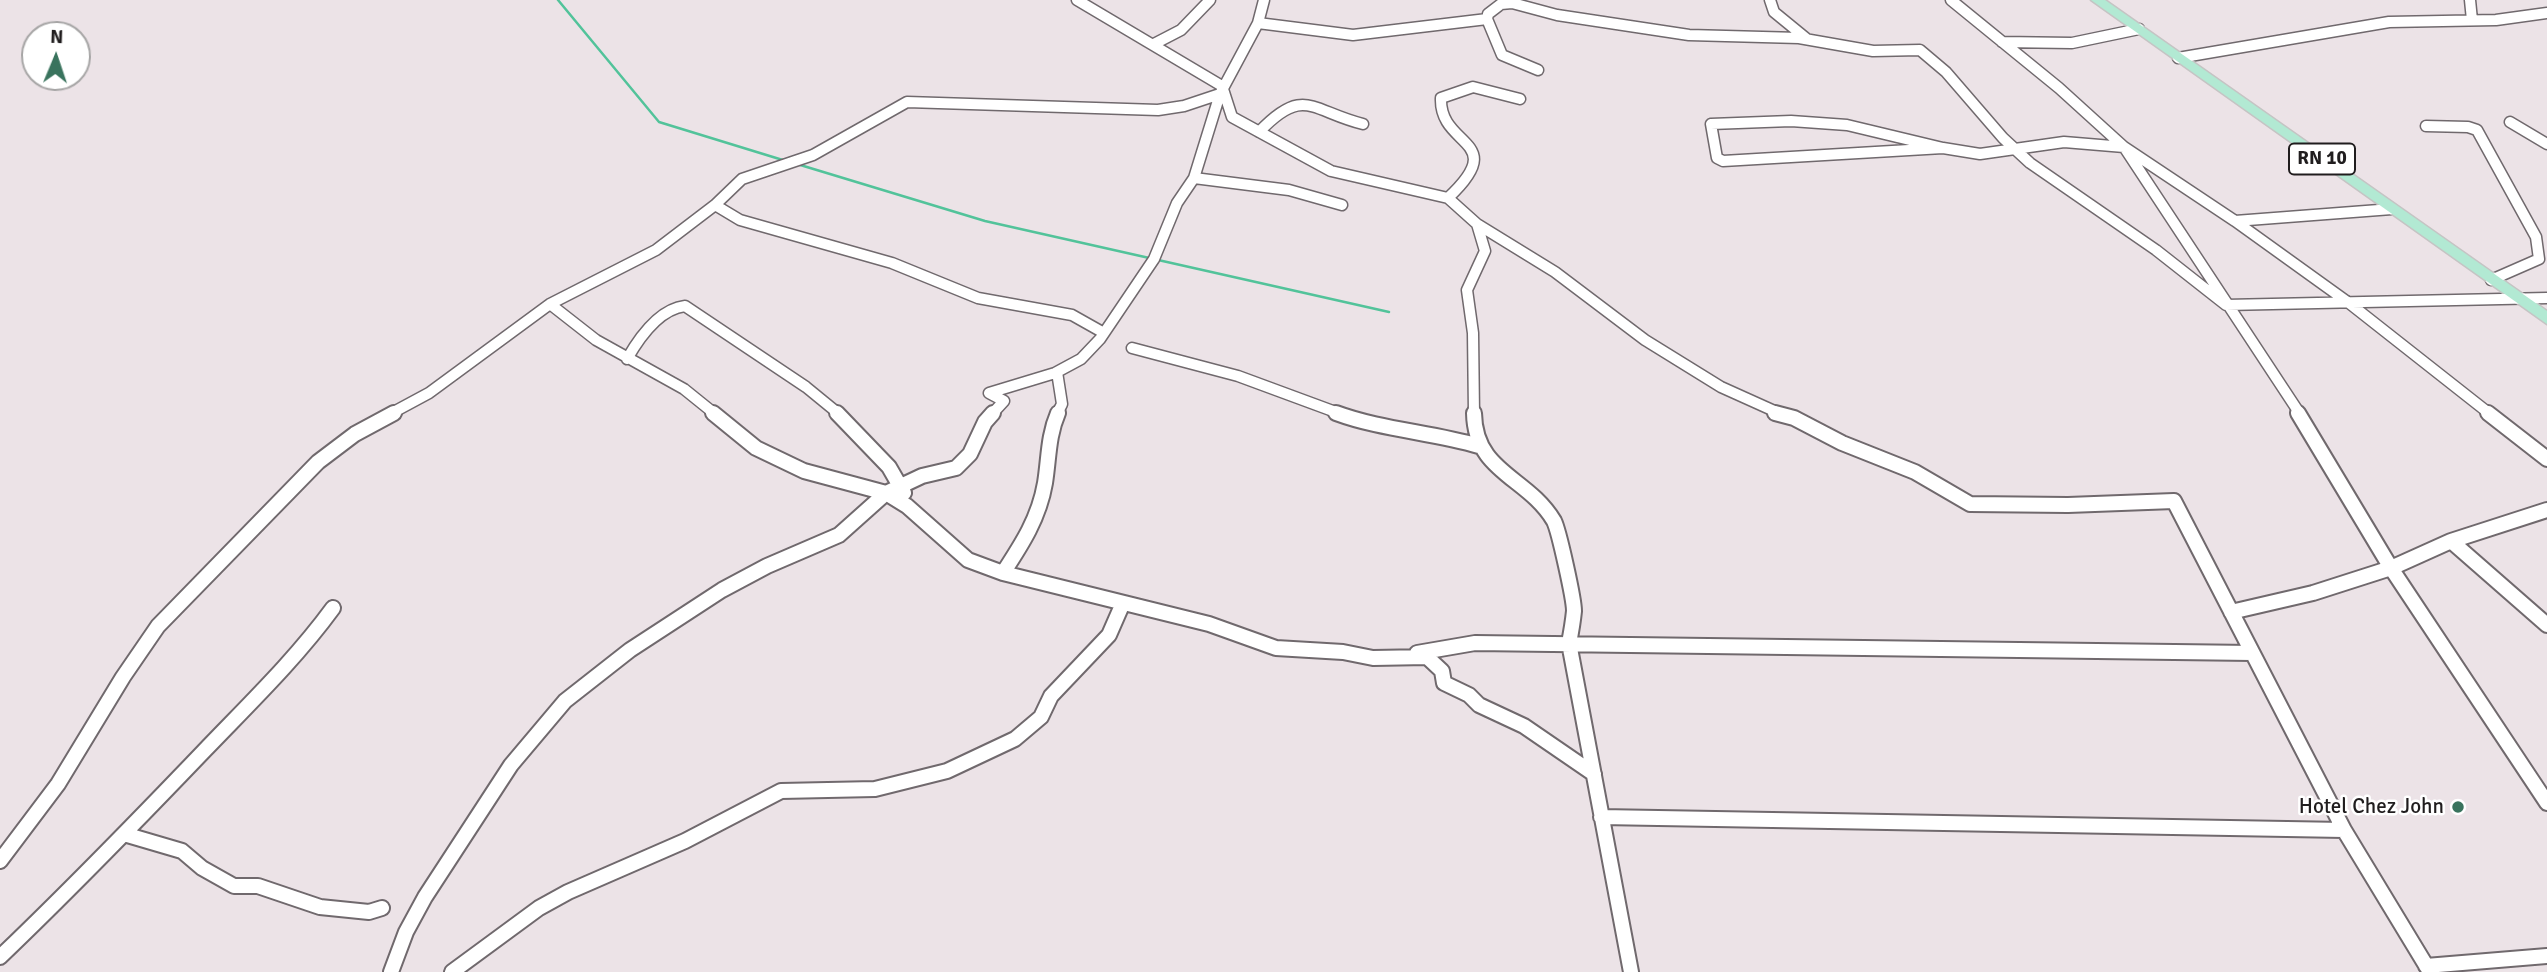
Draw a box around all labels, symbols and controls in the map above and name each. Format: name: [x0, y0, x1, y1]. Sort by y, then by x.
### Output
north arrow: [21, 21, 91, 91]
text: N: [50, 25, 64, 49]
road number: RN 10: [2289, 144, 2355, 174]
place label: Hotel Chez John: [2299, 794, 2444, 820]
marker: Hotel Chez John: [2450, 799, 2466, 815]

